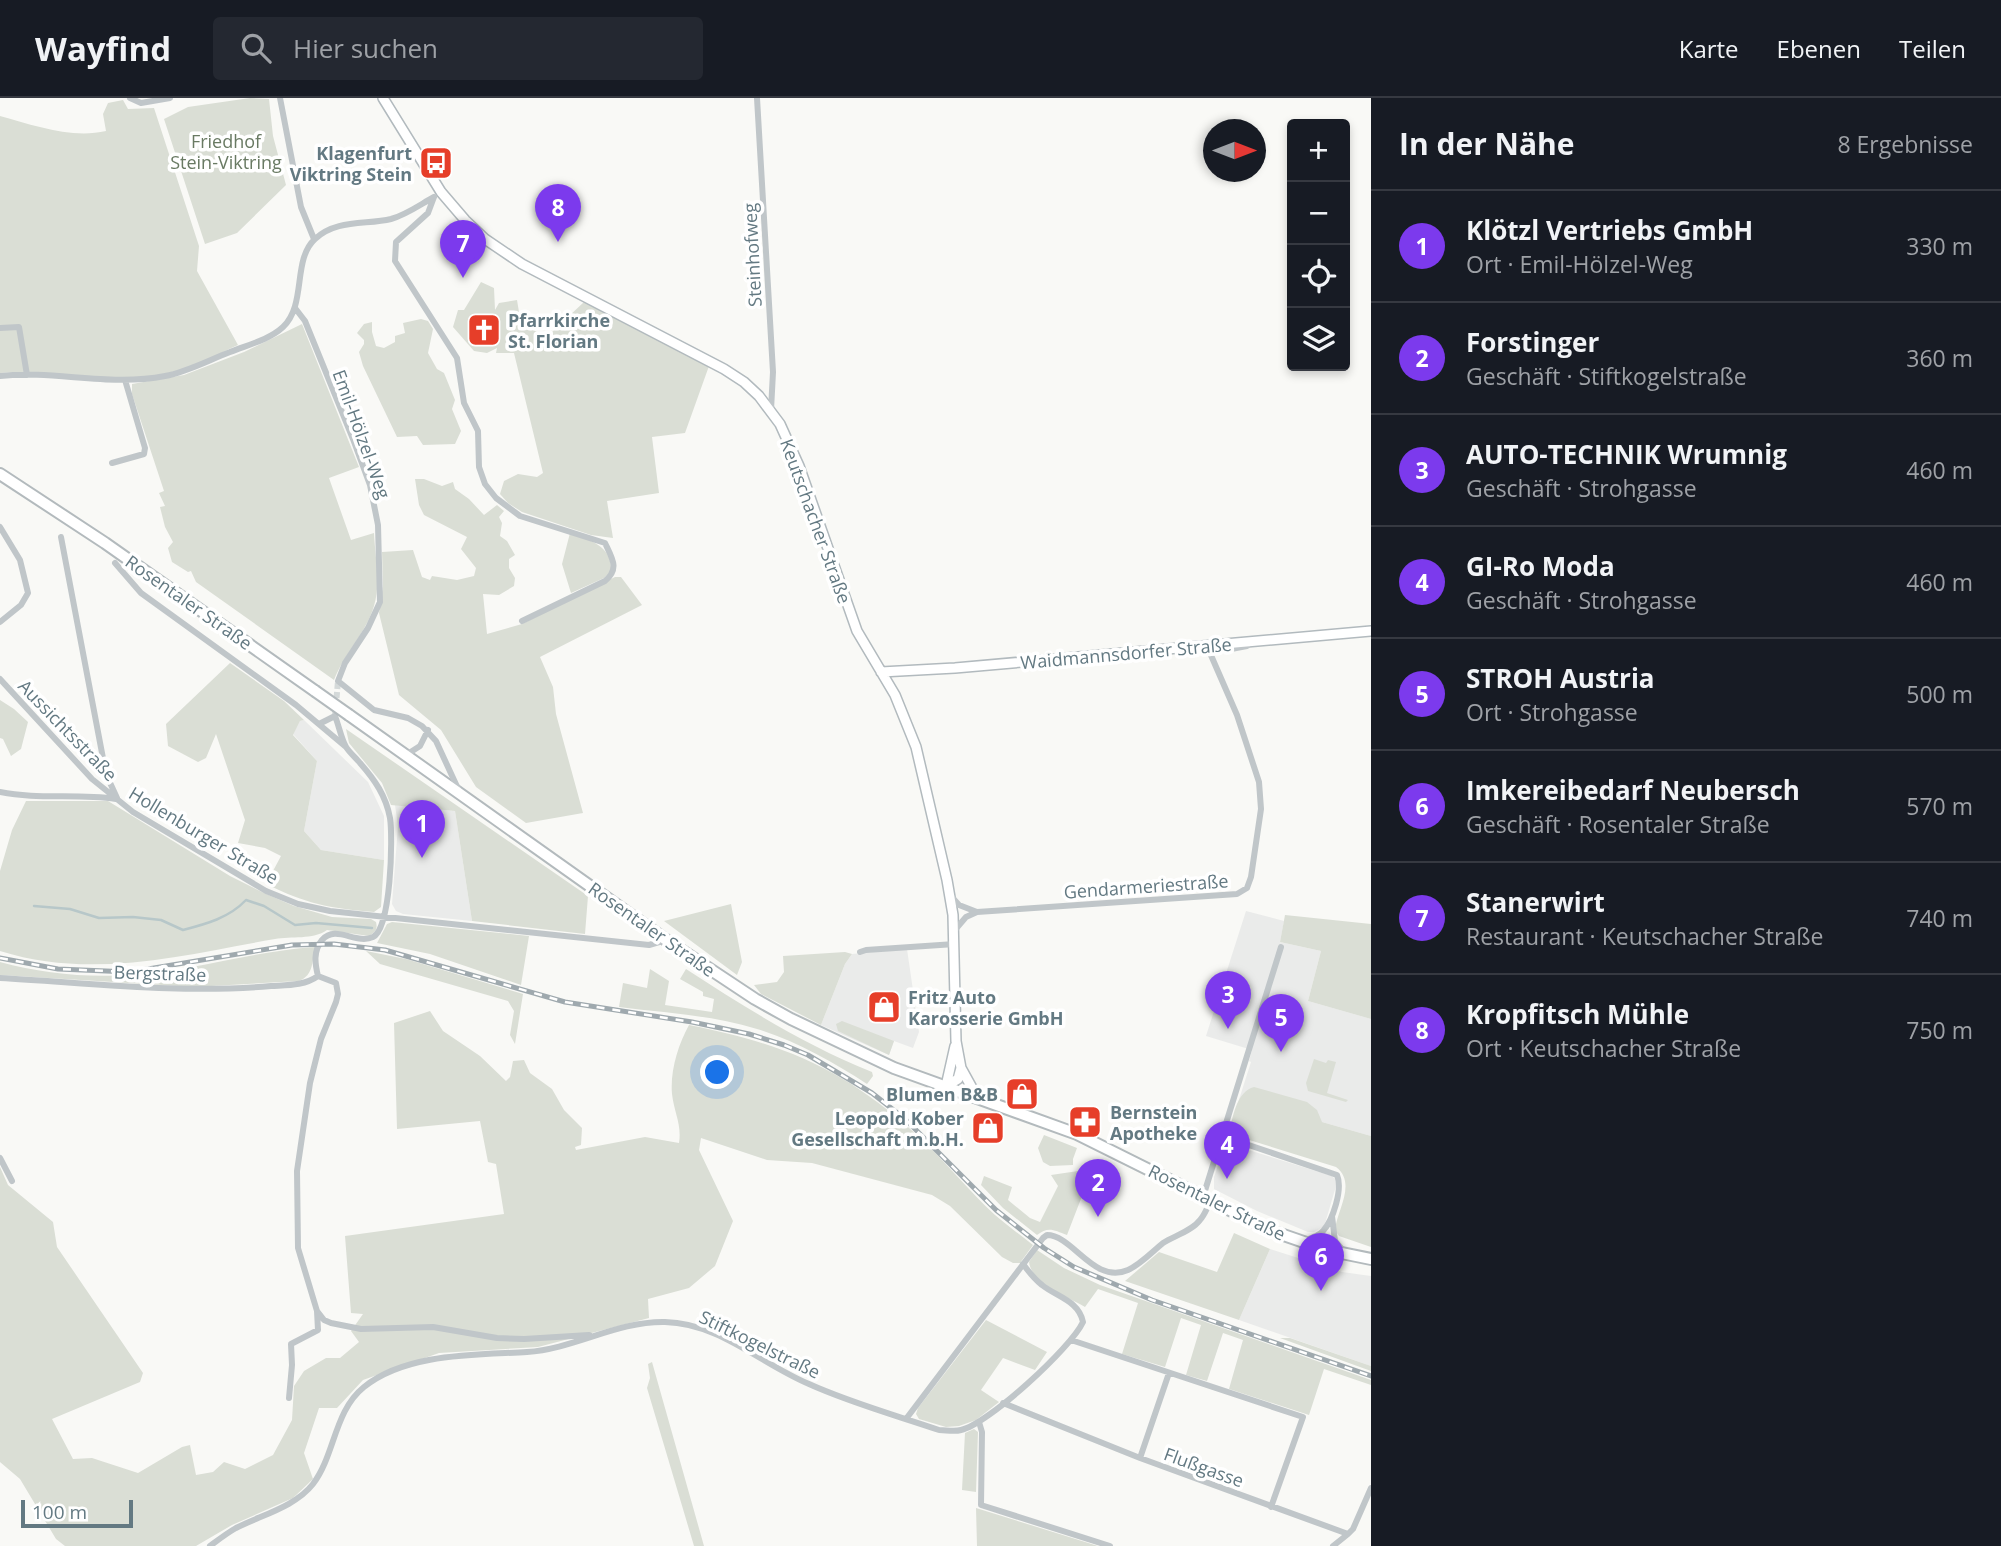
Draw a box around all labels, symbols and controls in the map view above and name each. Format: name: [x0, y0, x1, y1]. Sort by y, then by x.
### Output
search box: [213, 17, 703, 80]
text: Wayfind: [35, 26, 171, 71]
icon: search: [237, 29, 275, 67]
text: Hier suchen: [293, 30, 438, 66]
text: Karte: [1679, 32, 1739, 65]
text: Ebenen: [1777, 32, 1861, 65]
text: Teilen: [1899, 32, 1966, 65]
north arrow: [1203, 119, 1266, 182]
map controls: [1287, 119, 1350, 371]
button: +: [1287, 119, 1350, 182]
text: In der Nähe: [1399, 123, 1575, 164]
text: 8 Ergebnisse: [1837, 128, 1973, 160]
park label: Friedhof Stein-Viktring: [170, 129, 282, 174]
place label: Klagenfurt Viktring Stein: [290, 141, 412, 186]
bus stop icon: Klagenfurt Viktring Stein: [417, 144, 455, 182]
button: −: [1287, 182, 1350, 245]
pin: 8: [535, 184, 581, 242]
street label: Steinhofweg: [737, 202, 767, 307]
text: Klötzl Vertriebs GmbH: [1466, 212, 1753, 248]
pin: 7: [440, 220, 486, 278]
text: 1: [1415, 230, 1429, 262]
text: 330 m: [1906, 230, 1973, 262]
button: locate: [1287, 245, 1350, 308]
text: Ort · Emil-Hölzel-Weg: [1466, 248, 1693, 280]
place label: Pfarrkirche St. Florian: [508, 308, 610, 353]
button: layers: [1287, 308, 1350, 371]
church icon: Pfarrkirche St. Florian: [465, 311, 503, 349]
text: Forstinger: [1466, 324, 1599, 360]
text: 2: [1415, 342, 1429, 374]
text: 360 m: [1906, 342, 1973, 374]
text: Geschäft · Stiftkogelstraße: [1466, 360, 1747, 392]
street label: Emil-Hölzel-Weg: [328, 366, 397, 502]
street label: Keutschacher Straße: [775, 435, 857, 607]
text: AUTO-TECHNIK Wrumnig: [1466, 436, 1787, 472]
text: 3: [1415, 454, 1429, 486]
text: 460 m: [1906, 454, 1973, 486]
text: Geschäft · Strohgasse: [1466, 472, 1697, 504]
text: GI-Ro Moda: [1466, 548, 1615, 584]
street label: Rosentaler Straße: [121, 549, 257, 655]
text: 4: [1415, 566, 1429, 598]
text: 460 m: [1906, 566, 1973, 598]
text: Geschäft · Strohgasse: [1466, 584, 1697, 616]
street label: Waidmannsdorfer Straße: [1019, 632, 1233, 674]
text: STROH Austria: [1466, 660, 1655, 696]
street label: Aussichtsstraße: [13, 674, 123, 786]
text: 5: [1415, 678, 1429, 710]
text: 500 m: [1906, 678, 1973, 710]
text: Ort · Strohgasse: [1466, 696, 1638, 728]
text: Imkereibedarf Neubersch: [1466, 772, 1800, 808]
street label: Hollenburger Straße: [125, 781, 283, 889]
text: 6: [1415, 790, 1429, 822]
text: 570 m: [1906, 790, 1973, 822]
pin: 1: [399, 800, 445, 858]
text: Geschäft · Rosentaler Straße: [1466, 808, 1770, 840]
street label: Gendarmeriestraße: [1063, 868, 1229, 904]
street label: Rosentaler Straße: [584, 876, 720, 982]
text: Stanerwirt: [1466, 884, 1605, 920]
text: 7: [1415, 902, 1429, 934]
text: 740 m: [1906, 902, 1973, 934]
text: Restaurant · Keutschacher Straße: [1466, 920, 1823, 952]
street label: Bergstraße: [113, 959, 207, 987]
pin: 3: [1205, 971, 1251, 1029]
place label: Fritz Auto Karosserie GmbH: [908, 985, 1064, 1030]
shop icon: Fritz Auto Karosserie GmbH: [865, 988, 903, 1026]
pin: 5: [1258, 994, 1304, 1052]
text: Kropfitsch Mühle: [1466, 996, 1689, 1032]
text: 8: [1415, 1014, 1429, 1046]
text: 750 m: [1906, 1014, 1973, 1046]
text: Ort · Keutschacher Straße: [1466, 1032, 1741, 1064]
your location: [700, 1055, 734, 1089]
shop icon: Blumen B&B: [1003, 1075, 1041, 1113]
place label: Blumen B&B: [886, 1082, 998, 1106]
place label: Bernstein Apotheke: [1110, 1100, 1197, 1145]
pharmacy icon: Bernstein Apotheke: [1066, 1103, 1104, 1141]
place label: Leopold Kober Gesellschaft m.b.H.: [791, 1106, 964, 1151]
shop icon: Leopold Kober Gesellschaft m.b.H.: [969, 1109, 1007, 1147]
pin: 4: [1204, 1121, 1250, 1179]
street label: Rosentaler Straße: [1144, 1158, 1290, 1246]
pin: 2: [1075, 1159, 1121, 1217]
pin: 6: [1298, 1233, 1344, 1291]
street label: Stiftkogelstraße: [696, 1304, 824, 1384]
street label: Flußgasse: [1161, 1442, 1247, 1492]
scale bar: [21, 1497, 133, 1529]
text: 100 m: [32, 1499, 87, 1525]

